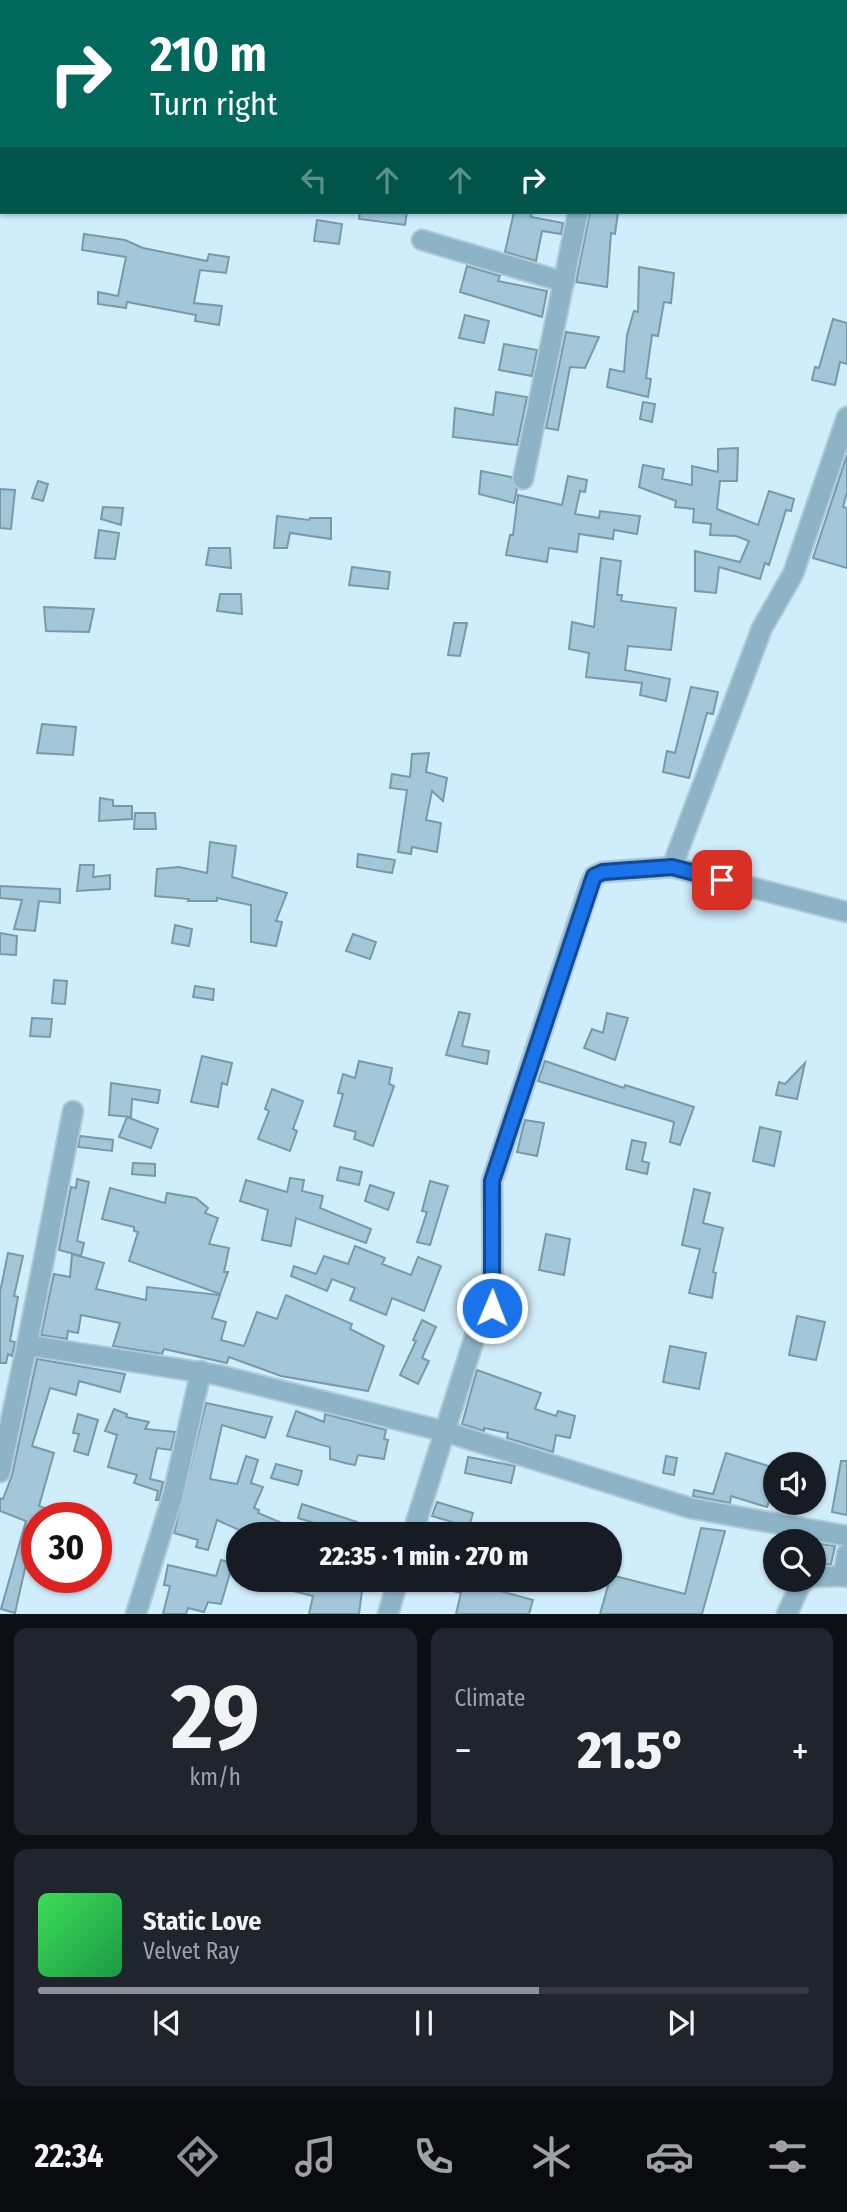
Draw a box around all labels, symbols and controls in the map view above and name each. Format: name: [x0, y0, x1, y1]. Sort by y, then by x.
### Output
text: 210 m: [150, 25, 267, 84]
icon: right: [35, 28, 126, 119]
text: Turn right: [150, 85, 277, 123]
icon: left: [295, 161, 333, 199]
icon: ahead: [368, 161, 406, 199]
icon: ahead: [441, 161, 479, 199]
icon: right: [514, 161, 552, 199]
pin: [692, 850, 752, 910]
icon: arrive: [703, 861, 741, 899]
position arrow: [455, 1271, 529, 1345]
map controls: [763, 1452, 826, 1592]
button: sound: [763, 1452, 826, 1515]
speed limit sign: 30: [21, 1502, 112, 1593]
button: search: [763, 1529, 826, 1592]
text: 22:35 · 1 min · 270 m: [320, 1541, 528, 1572]
text: 29: [171, 1663, 260, 1772]
text: Climate: [455, 1684, 525, 1712]
text: 21.5°: [577, 1719, 686, 1782]
text: −: [455, 1728, 472, 1774]
text: +: [792, 1728, 809, 1774]
text: km/h: [190, 1763, 241, 1791]
text: Static Love: [143, 1906, 261, 1937]
text: Velvet Ray: [143, 1937, 239, 1965]
icon: previous: [148, 2004, 186, 2042]
icon: pause: [405, 2004, 443, 2042]
icon: next: [662, 2004, 700, 2042]
icon: directions: [173, 2132, 222, 2181]
icon: music: [291, 2132, 340, 2181]
icon: phone: [409, 2132, 458, 2181]
icon: climate: [527, 2132, 576, 2181]
icon: car: [645, 2132, 694, 2181]
icon: filters: [763, 2132, 812, 2181]
text: 22:34: [35, 2137, 104, 2175]

